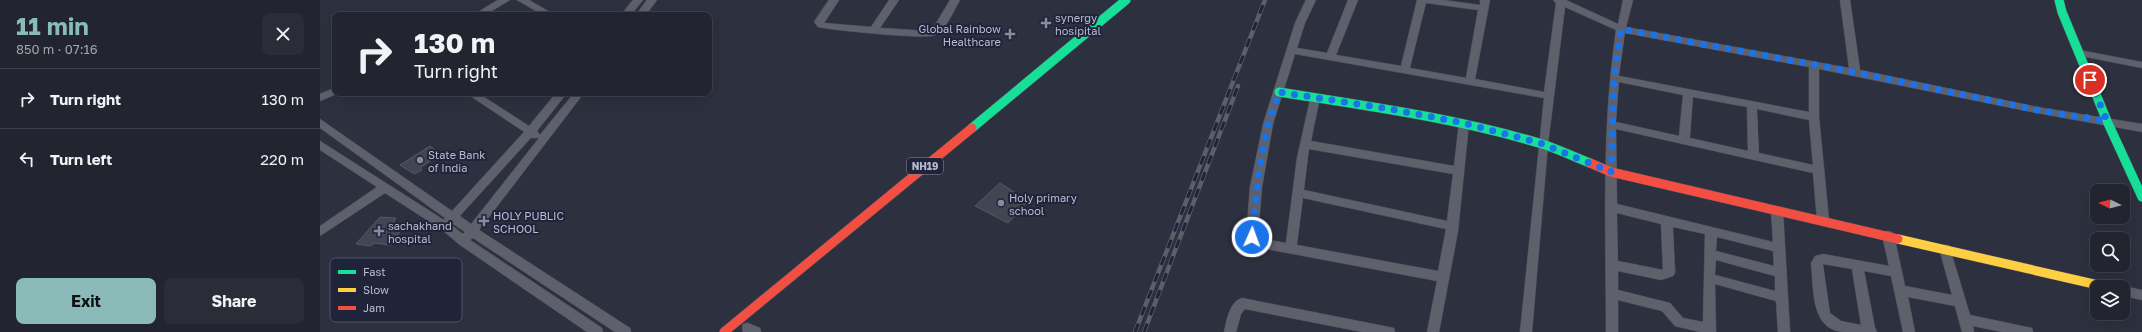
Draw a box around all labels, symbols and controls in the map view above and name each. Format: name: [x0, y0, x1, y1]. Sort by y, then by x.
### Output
text: 11 min: [16, 11, 89, 40]
place label: synergy hosipital: [1055, 11, 1101, 37]
button: close: [262, 13, 304, 55]
marker: synergy hosipital: [1040, 17, 1052, 29]
place label: Global Rainbow Healthcare: [919, 22, 1001, 48]
text: 130 m: [414, 26, 495, 59]
icon: right: [348, 28, 400, 80]
marker: Global Rainbow Healthcare: [1004, 28, 1016, 40]
text: 850 m · 07:16: [16, 41, 98, 57]
text: Turn right: [414, 60, 498, 82]
pin: [2073, 63, 2107, 97]
icon: arrive: [2079, 69, 2101, 91]
icon: right: [16, 88, 38, 110]
text: Turn right: [50, 90, 121, 108]
text: 130 m: [262, 90, 304, 108]
icon: left: [16, 148, 38, 170]
place label: State Bank of India: [428, 148, 485, 174]
text: Turn left: [50, 150, 112, 168]
text: 220 m: [260, 150, 304, 168]
marker: State Bank of India: [415, 155, 425, 165]
road number: NH19: [907, 158, 943, 174]
north arrow: [2090, 184, 2130, 224]
map controls: [2090, 184, 2130, 320]
place label: Holy primary school: [1009, 191, 1077, 217]
marker: Holy primary school: [996, 198, 1006, 208]
place label: HOLY PUBLIC SCHOOL: [493, 209, 564, 235]
marker: HOLY PUBLIC SCHOOL: [478, 215, 490, 227]
position arrow: [1231, 216, 1273, 258]
place label: sachakhand hospital: [388, 219, 452, 245]
marker: sachakhand hospital: [373, 225, 385, 237]
button: search: [2090, 232, 2130, 272]
legend: [330, 258, 462, 322]
text: Fast: [363, 265, 386, 278]
button: Exit: [16, 278, 156, 324]
button: Share: [164, 278, 304, 324]
button: layers: [2090, 280, 2130, 320]
text: Slow: [363, 283, 389, 296]
text: Jam: [363, 301, 385, 314]

